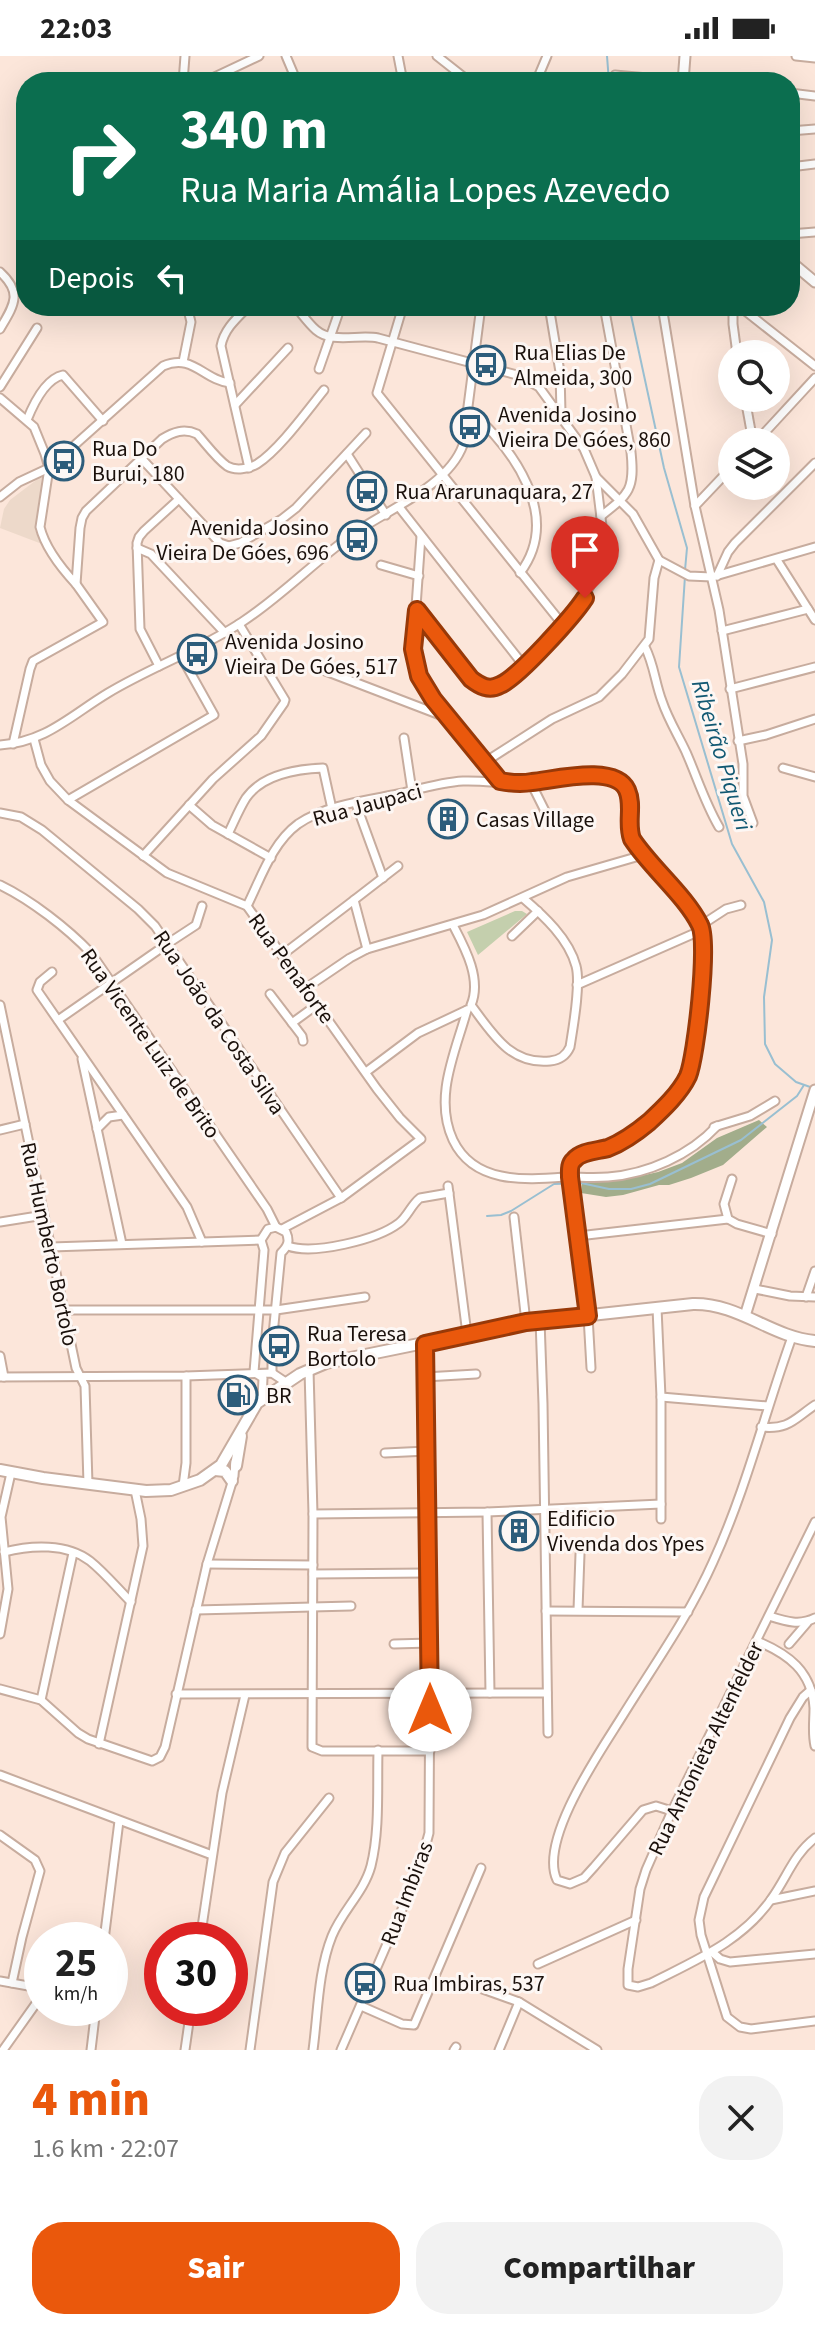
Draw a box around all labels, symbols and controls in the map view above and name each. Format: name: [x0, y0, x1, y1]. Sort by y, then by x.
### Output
text: 22:03: [40, 7, 112, 50]
text: 340 m: [180, 91, 328, 170]
icon: right: [48, 104, 152, 208]
text: Rua Maria Amália Lopes Azevedo: [180, 165, 671, 216]
icon: left: [150, 256, 194, 300]
text: Depois: [48, 257, 134, 300]
place label: Rua Elias De Almeida, 300: [514, 337, 632, 394]
map controls: [718, 340, 790, 500]
button: search: [718, 340, 790, 412]
bus stop icon: Rua Elias De Almeida, 300: [465, 344, 507, 386]
place label: Avenida Josino Vieira De Góes, 860: [498, 399, 671, 456]
bus stop icon: Avenida Josino Vieira De Góes, 860: [449, 406, 491, 448]
button: layers: [718, 428, 790, 500]
place label: Rua Do Burui, 180: [92, 433, 185, 490]
bus stop icon: Rua Do Burui, 180: [43, 440, 85, 482]
bus stop icon: Rua Ararunaquara, 27: [346, 470, 388, 512]
place label: Rua Ararunaquara, 27: [395, 476, 593, 508]
place label: Avenida Josino Vieira De Góes, 696: [156, 512, 329, 569]
pin: [551, 516, 619, 598]
bus stop icon: Avenida Josino Vieira De Góes, 696: [336, 519, 378, 561]
icon: arrive: [563, 528, 607, 572]
place label: Avenida Josino Vieira De Góes, 517: [225, 626, 398, 683]
bus stop icon: Avenida Josino Vieira De Góes, 517: [176, 633, 218, 675]
water label: Ribeirão Piqueri: [682, 675, 761, 835]
street label: Rua Jaupaci: [309, 775, 425, 835]
building icon: Casas Village: [427, 798, 469, 840]
place label: Casas Village: [476, 804, 594, 836]
street label: Rua Penaforte: [240, 907, 342, 1031]
street label: Rua João da Costa Silva: [145, 924, 293, 1121]
street label: Rua Vicente Luiz de Brito: [72, 942, 228, 1145]
street label: Rua Humberto Bortolo: [12, 1139, 86, 1349]
place label: Rua Teresa Bortolo: [307, 1318, 407, 1375]
bus stop icon: Rua Teresa Bortolo: [258, 1325, 300, 1367]
fuel station icon: BR: [217, 1374, 259, 1416]
place label: BR: [266, 1380, 291, 1412]
place label: Edificio Vivenda dos Ypes: [547, 1503, 704, 1560]
building icon: Edificio Vivenda dos Ypes: [498, 1510, 540, 1552]
street label: Rua Antonieta Altenfelder: [640, 1636, 772, 1861]
position arrow: [388, 1668, 472, 1752]
street label: Rua Imbiras: [372, 1837, 441, 1950]
speed limit sign: 30: [144, 1922, 248, 2026]
text: 25: [55, 1935, 97, 1992]
bus stop icon: Rua Imbiras, 537: [344, 1962, 386, 2004]
place label: Rua Imbiras, 537: [393, 1968, 545, 2000]
text: km/h: [54, 1980, 98, 2008]
text: 4 min: [32, 2066, 150, 2134]
button: close: [699, 2076, 783, 2160]
text: 1.6 km · 22:07: [32, 2130, 179, 2167]
button: Sair: [32, 2222, 400, 2314]
button: Compartilhar: [416, 2222, 783, 2314]

